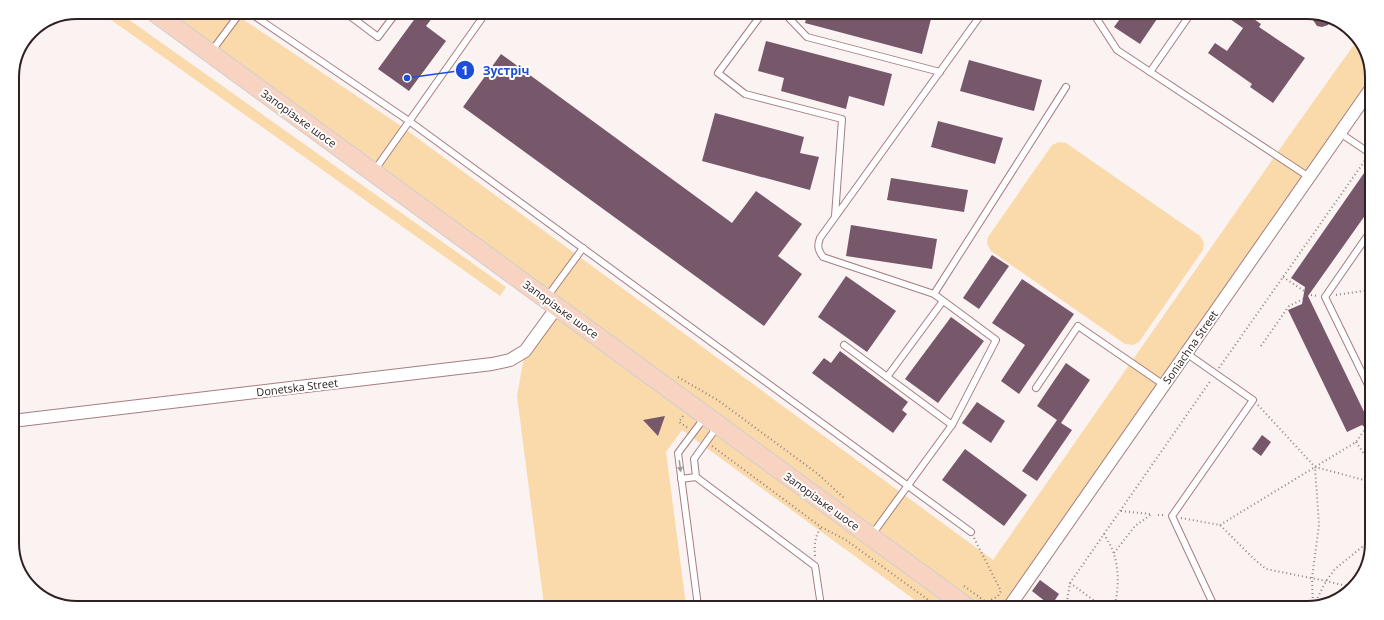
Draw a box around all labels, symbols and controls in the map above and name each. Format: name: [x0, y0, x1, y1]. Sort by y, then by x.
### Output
callout: Зустріч: [455, 58, 538, 82]
text: 1: [462, 62, 468, 79]
text: Зустріч: [483, 62, 529, 79]
street label: Запорізьке шосе: [258, 86, 340, 150]
street label: Запорізьке шосе: [520, 277, 602, 341]
street label: Soniachna Street: [1159, 307, 1221, 387]
street label: Donetska Street: [255, 375, 339, 399]
one-way arrow: [677, 460, 683, 472]
street label: Запорізьке шосе: [781, 469, 863, 533]

